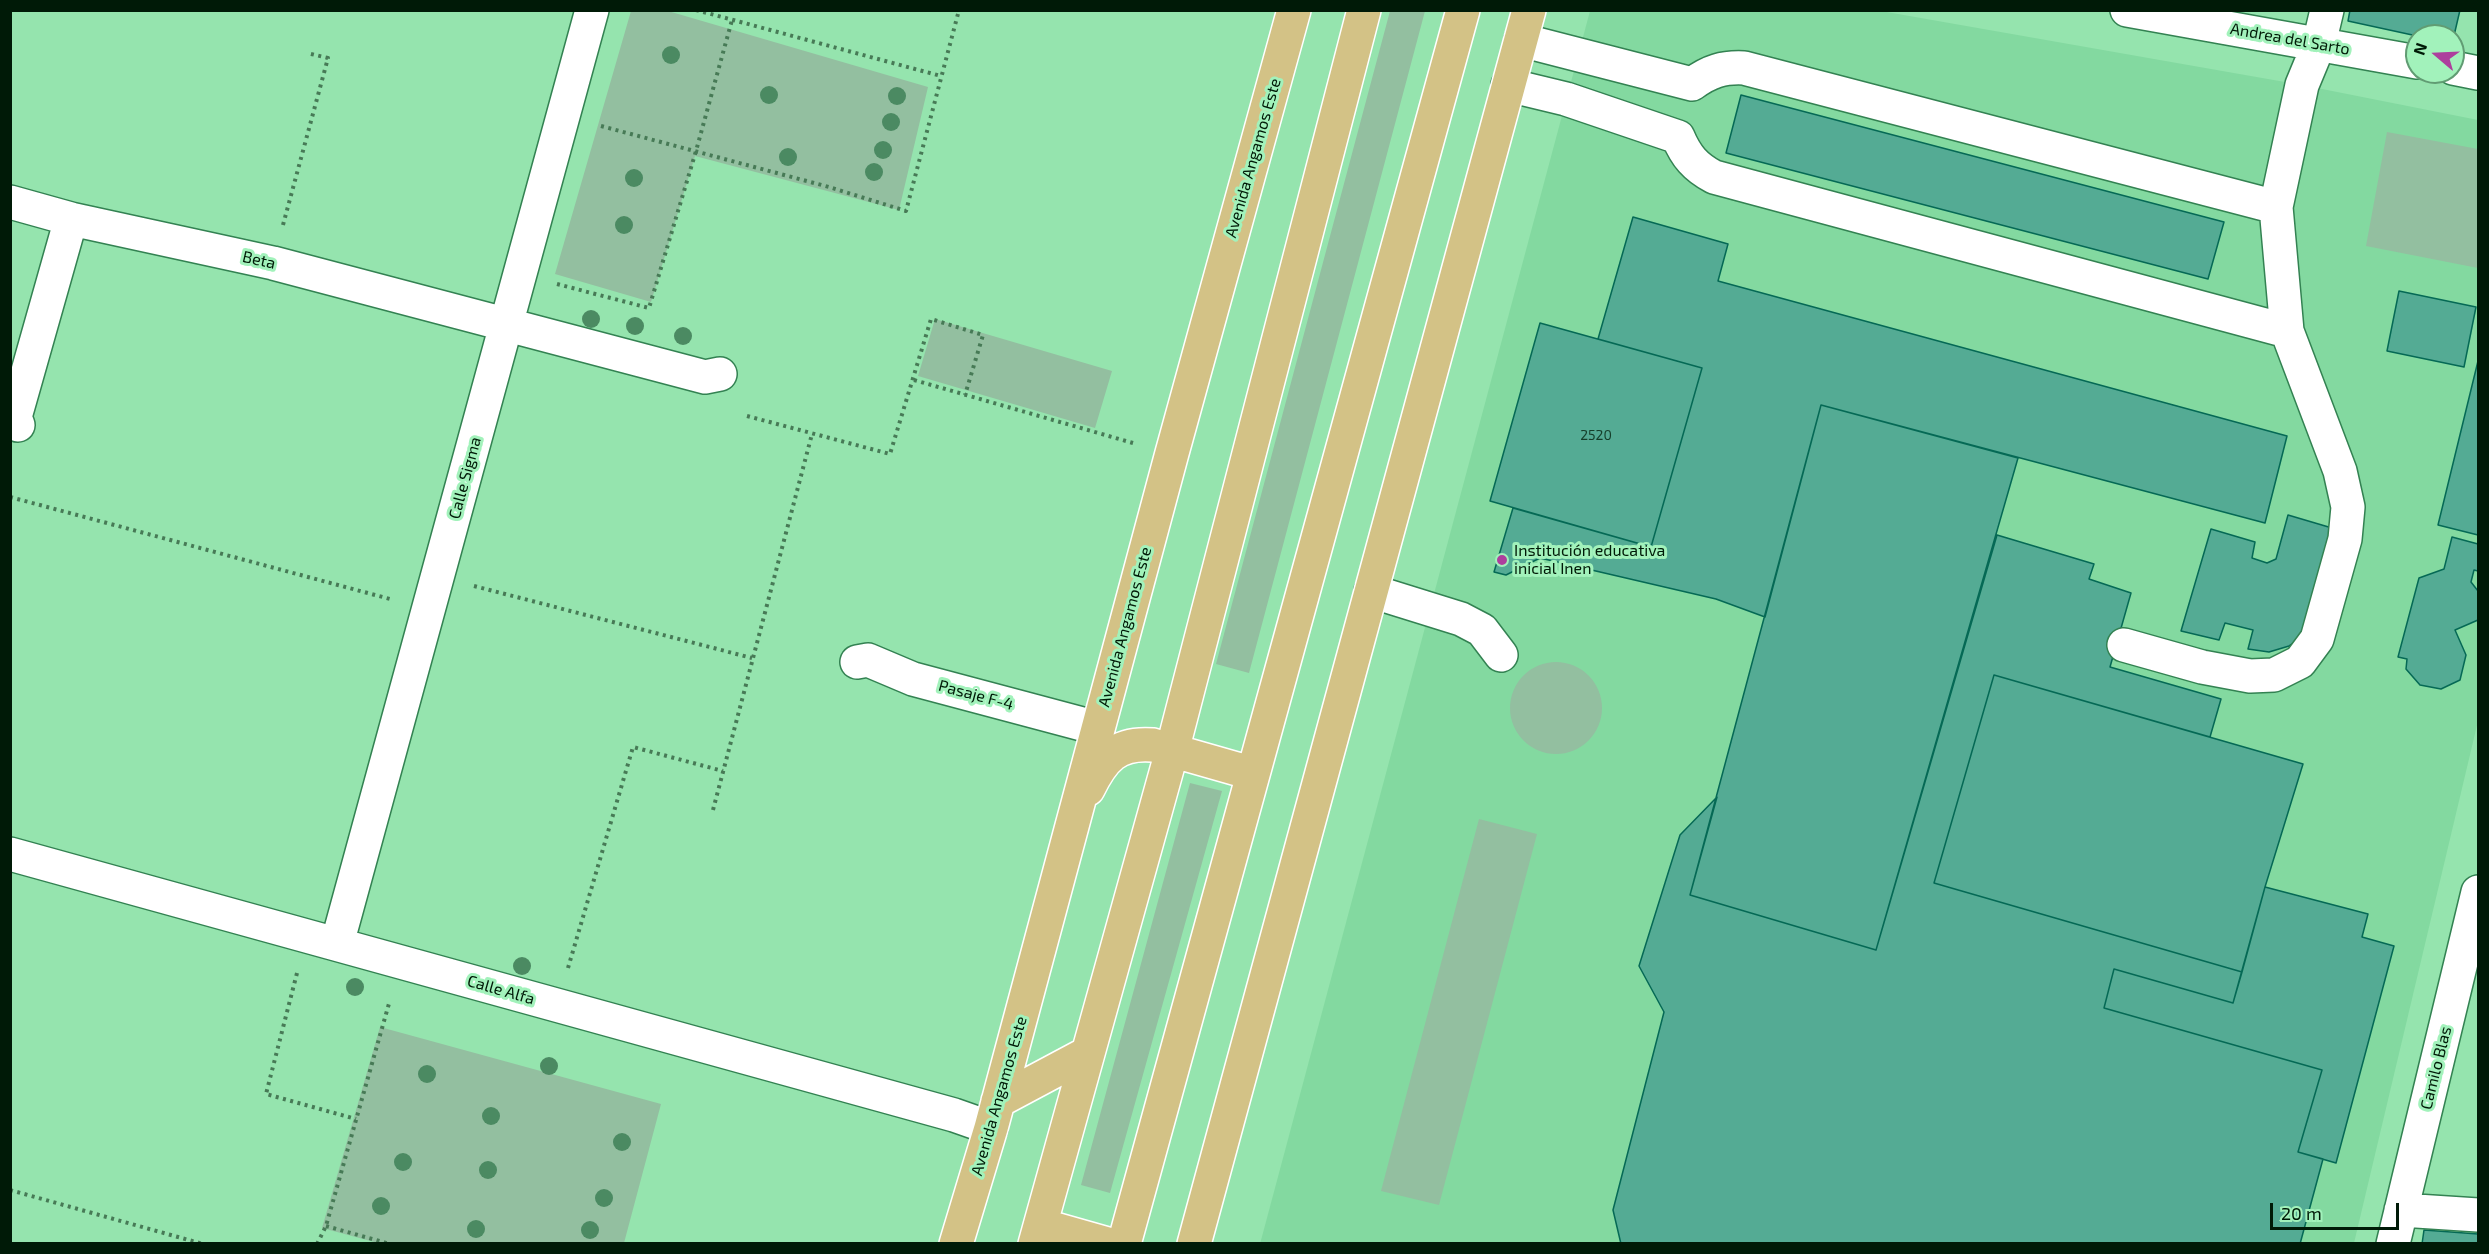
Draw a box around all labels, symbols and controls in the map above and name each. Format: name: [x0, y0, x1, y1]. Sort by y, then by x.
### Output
street label: Andrea del Sarto: [2229, 19, 2351, 59]
north arrow: [2405, 24, 2465, 84]
text: N: [2409, 40, 2430, 57]
street label: Avenida Angamos Este: [1221, 76, 1285, 240]
street label: Beta: [241, 247, 277, 273]
house number: 2520: [1580, 427, 1612, 443]
street label: Calle Sigma: [445, 435, 485, 521]
place label: Institución educativa inicial Inen: [1514, 541, 1665, 579]
street label: Avenida Angamos Este: [1094, 545, 1156, 709]
marker: Institución educativa inicial Inen: [1495, 553, 1509, 567]
street label: Pasaje F-4: [936, 676, 1016, 714]
street label: Calle Alfa: [465, 971, 537, 1009]
street label: Avenida Angamos Este: [967, 1014, 1031, 1178]
street label: Camilo Blas: [2416, 1024, 2456, 1112]
scale bar: [2273, 1191, 2402, 1229]
text: 20 m: [2281, 1202, 2322, 1224]

